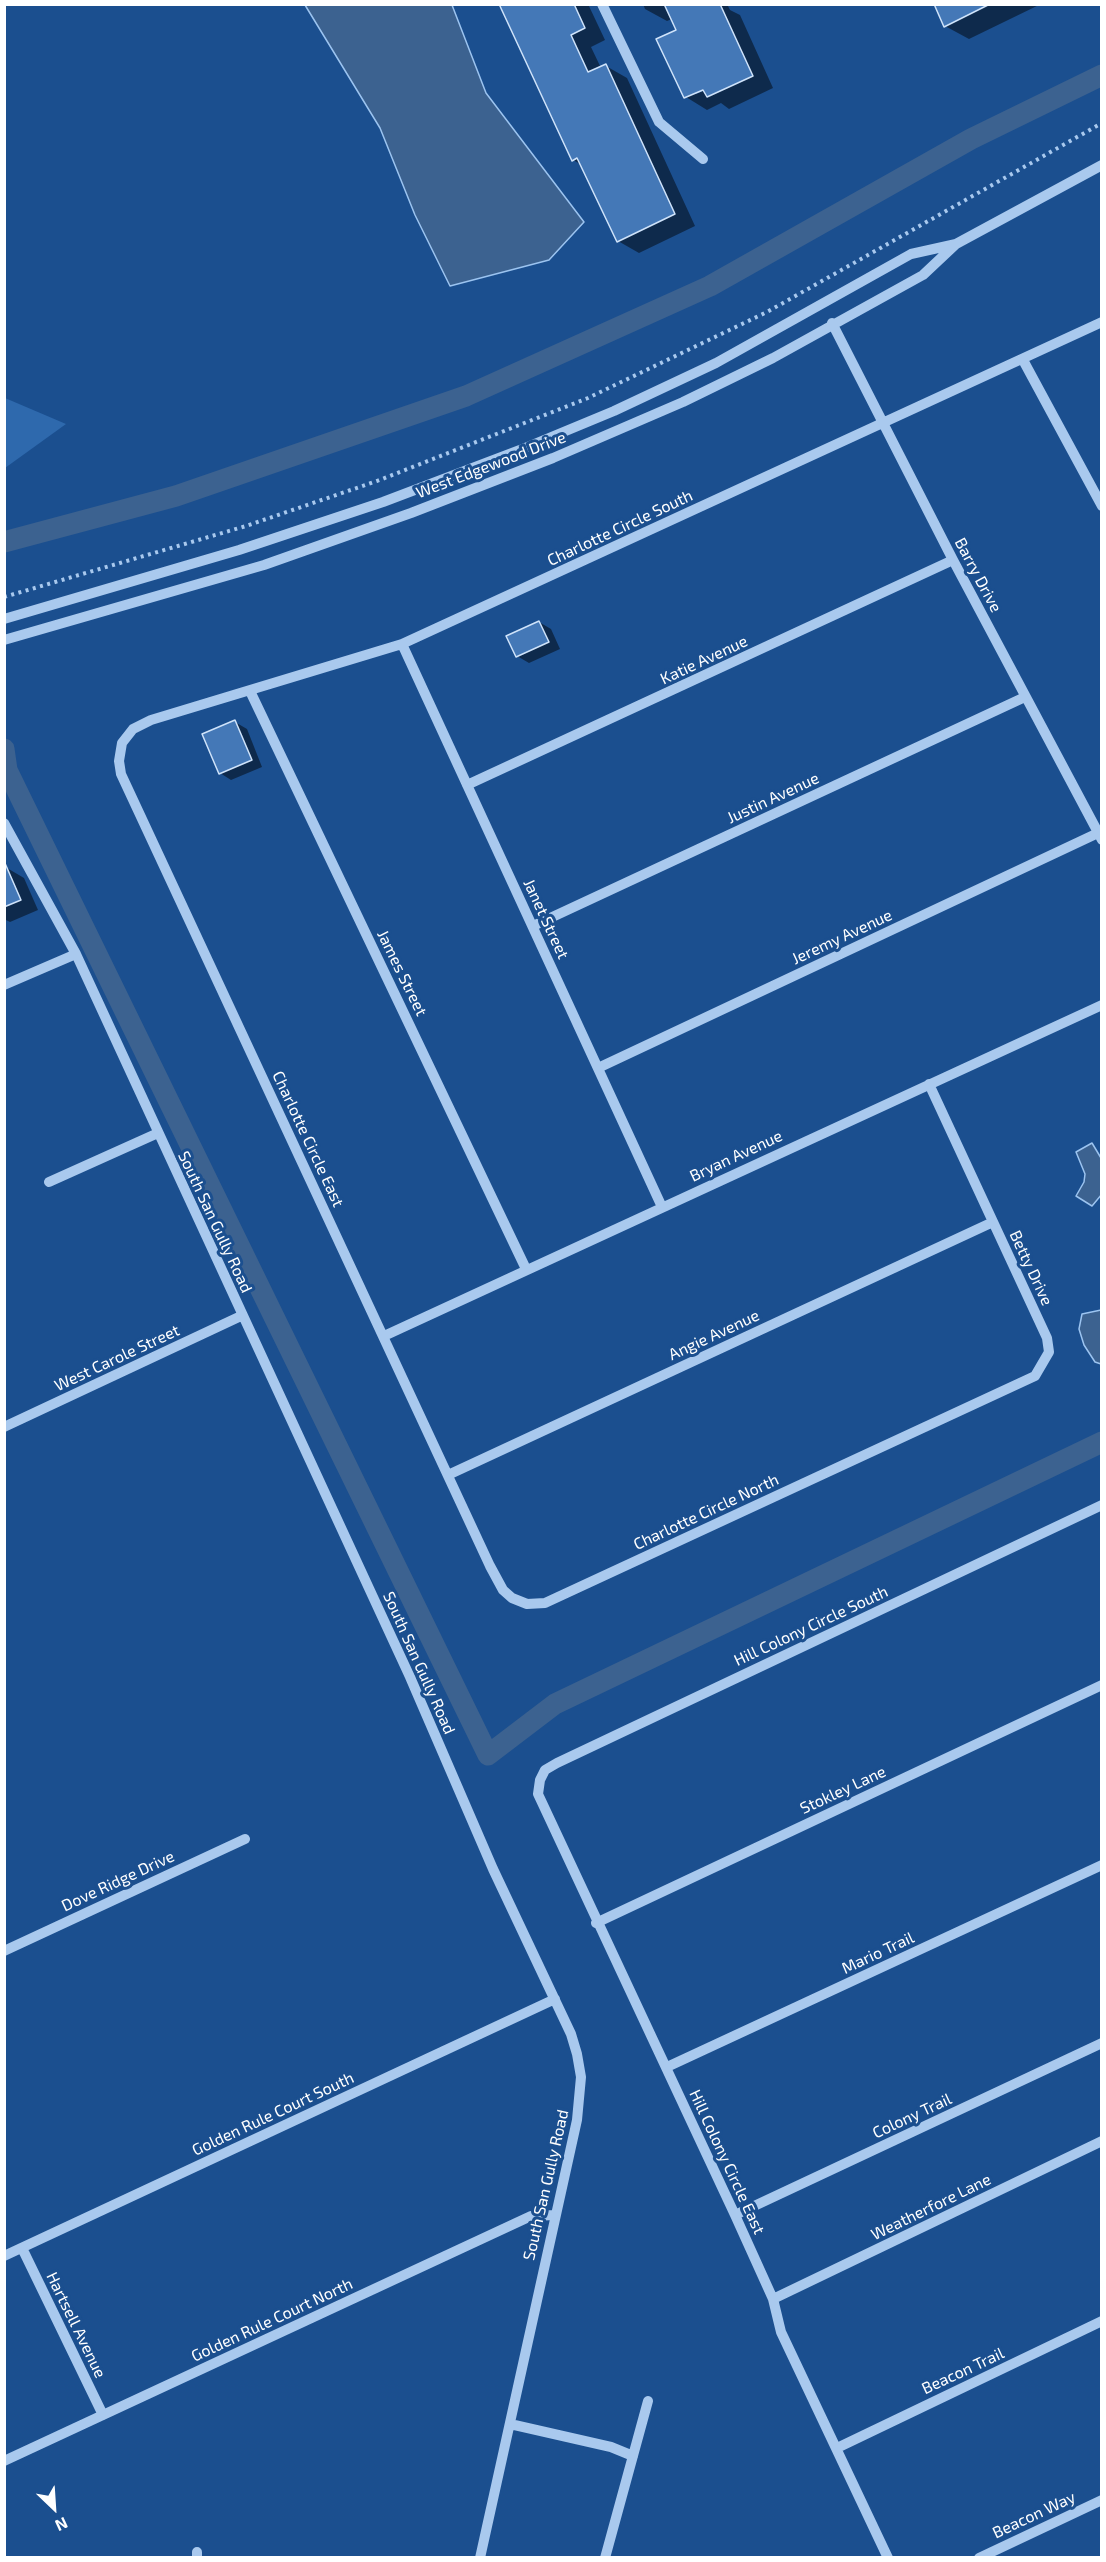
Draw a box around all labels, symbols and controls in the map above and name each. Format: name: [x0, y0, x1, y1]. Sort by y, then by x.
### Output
street label: West Edgewood Drive: [413, 428, 569, 502]
street label: Charlotte Circle South: [544, 486, 696, 570]
street label: Barry Drive: [950, 534, 1006, 616]
street label: Katie Avenue: [657, 631, 751, 689]
street label: Justin Avenue: [724, 768, 822, 828]
street label: Janet Street: [519, 876, 573, 962]
street label: Jeremy Avenue: [789, 905, 895, 969]
street label: James Street: [373, 927, 431, 1019]
street label: Charlotte Circle East: [268, 1068, 348, 1210]
street label: Bryan Avenue: [687, 1126, 785, 1186]
street label: South San Gully Road: [174, 1148, 256, 1296]
street label: Betty Drive: [1005, 1227, 1057, 1309]
street label: Angie Avenue: [666, 1306, 762, 1364]
street label: West Carole Street: [51, 1321, 183, 1395]
street label: Charlotte Circle North: [630, 1470, 782, 1554]
street label: Hill Colony Circle South: [731, 1582, 891, 1670]
street label: South San Gully Road: [379, 1589, 459, 1737]
street label: Stokley Lane: [797, 1762, 889, 1818]
street label: Dove Ridge Drive: [59, 1846, 177, 1916]
street label: Mario Trail: [839, 1928, 917, 1978]
street label: Golden Rule Court South: [189, 2068, 357, 2160]
street label: Hill Colony Circle East: [685, 2087, 769, 2237]
street label: Colony Trail: [869, 2089, 955, 2143]
street label: South San Gully Road: [519, 2108, 573, 2262]
street label: Weatherfore Lane: [868, 2170, 994, 2244]
street label: Hartsell Avenue: [42, 2269, 110, 2381]
street label: Golden Rule Court North: [188, 2274, 356, 2366]
street label: Beacon Trail: [919, 2344, 1007, 2398]
north arrow: [24, 2478, 84, 2538]
street label: Beacon Way: [990, 2487, 1078, 2543]
text: N: [53, 2514, 71, 2536]

